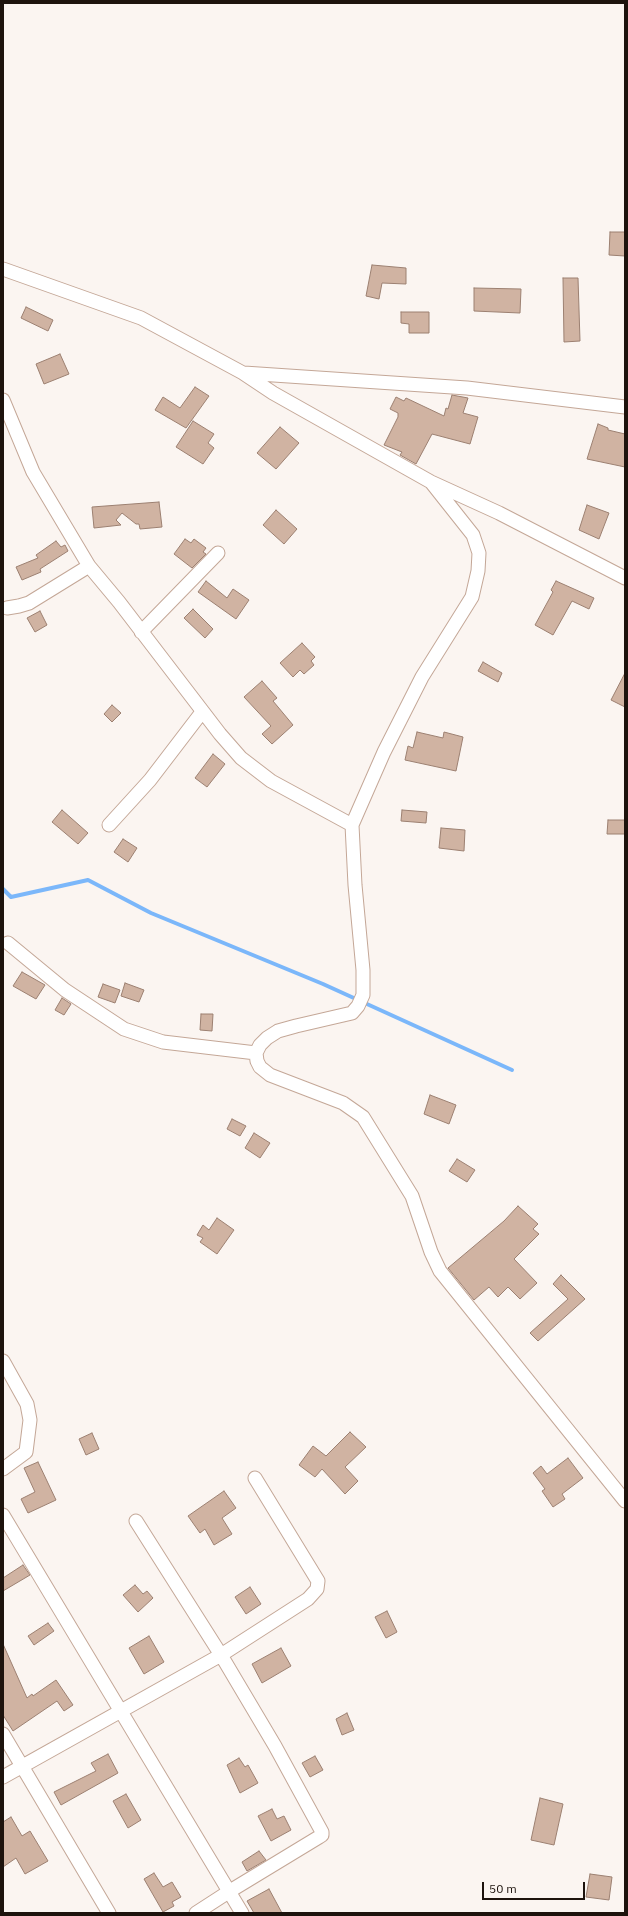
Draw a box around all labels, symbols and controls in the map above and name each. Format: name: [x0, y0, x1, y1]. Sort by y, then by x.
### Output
scale bar: [484, 1874, 587, 1900]
text: 50 m: [489, 1881, 517, 1896]

